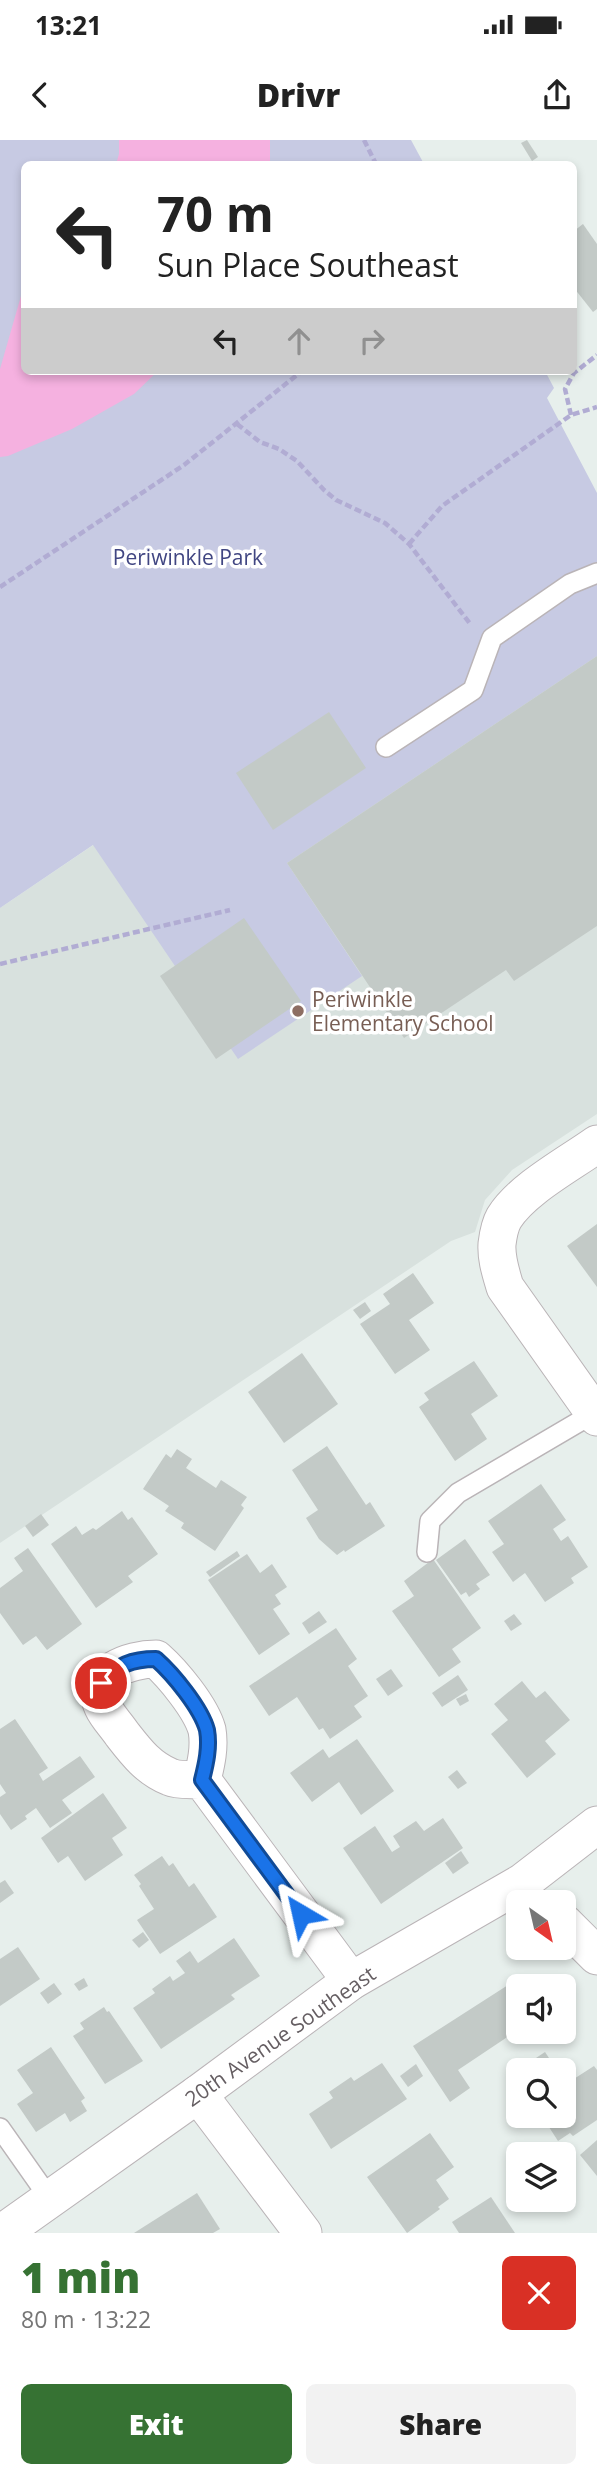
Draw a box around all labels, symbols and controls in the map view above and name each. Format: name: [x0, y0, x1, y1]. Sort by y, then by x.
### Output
text: 13:21: [35, 7, 102, 43]
text: Drivr: [257, 73, 340, 116]
icon: back: [21, 76, 59, 114]
icon: share: [538, 76, 576, 114]
text: 70 m: [157, 180, 274, 246]
icon: left: [42, 189, 133, 280]
text: Sun Place Southeast: [157, 243, 459, 286]
icon: left: [207, 322, 245, 360]
icon: ahead: [280, 322, 318, 360]
icon: right: [353, 322, 391, 360]
park label: Periwinkle Park: [113, 543, 263, 571]
place label: Periwinkle Elementary School: [312, 985, 494, 1037]
marker: Periwinkle Elementary School: [290, 1003, 306, 1019]
pin: [71, 1653, 131, 1713]
icon: arrive: [82, 1664, 120, 1702]
position arrow: [264, 1877, 338, 1951]
north arrow: [506, 1890, 576, 1960]
map controls: [506, 1890, 576, 2212]
street label: 20th Avenue Southeast: [179, 1960, 381, 2112]
button: sound: [506, 1974, 576, 2044]
button: search: [506, 2058, 576, 2128]
button: layers: [506, 2142, 576, 2212]
text: 1 min: [21, 2248, 140, 2305]
button: close: [502, 2256, 576, 2330]
text: 80 m · 13:22: [21, 2303, 151, 2335]
button: Exit: [21, 2384, 292, 2464]
button: Share: [306, 2384, 576, 2464]

